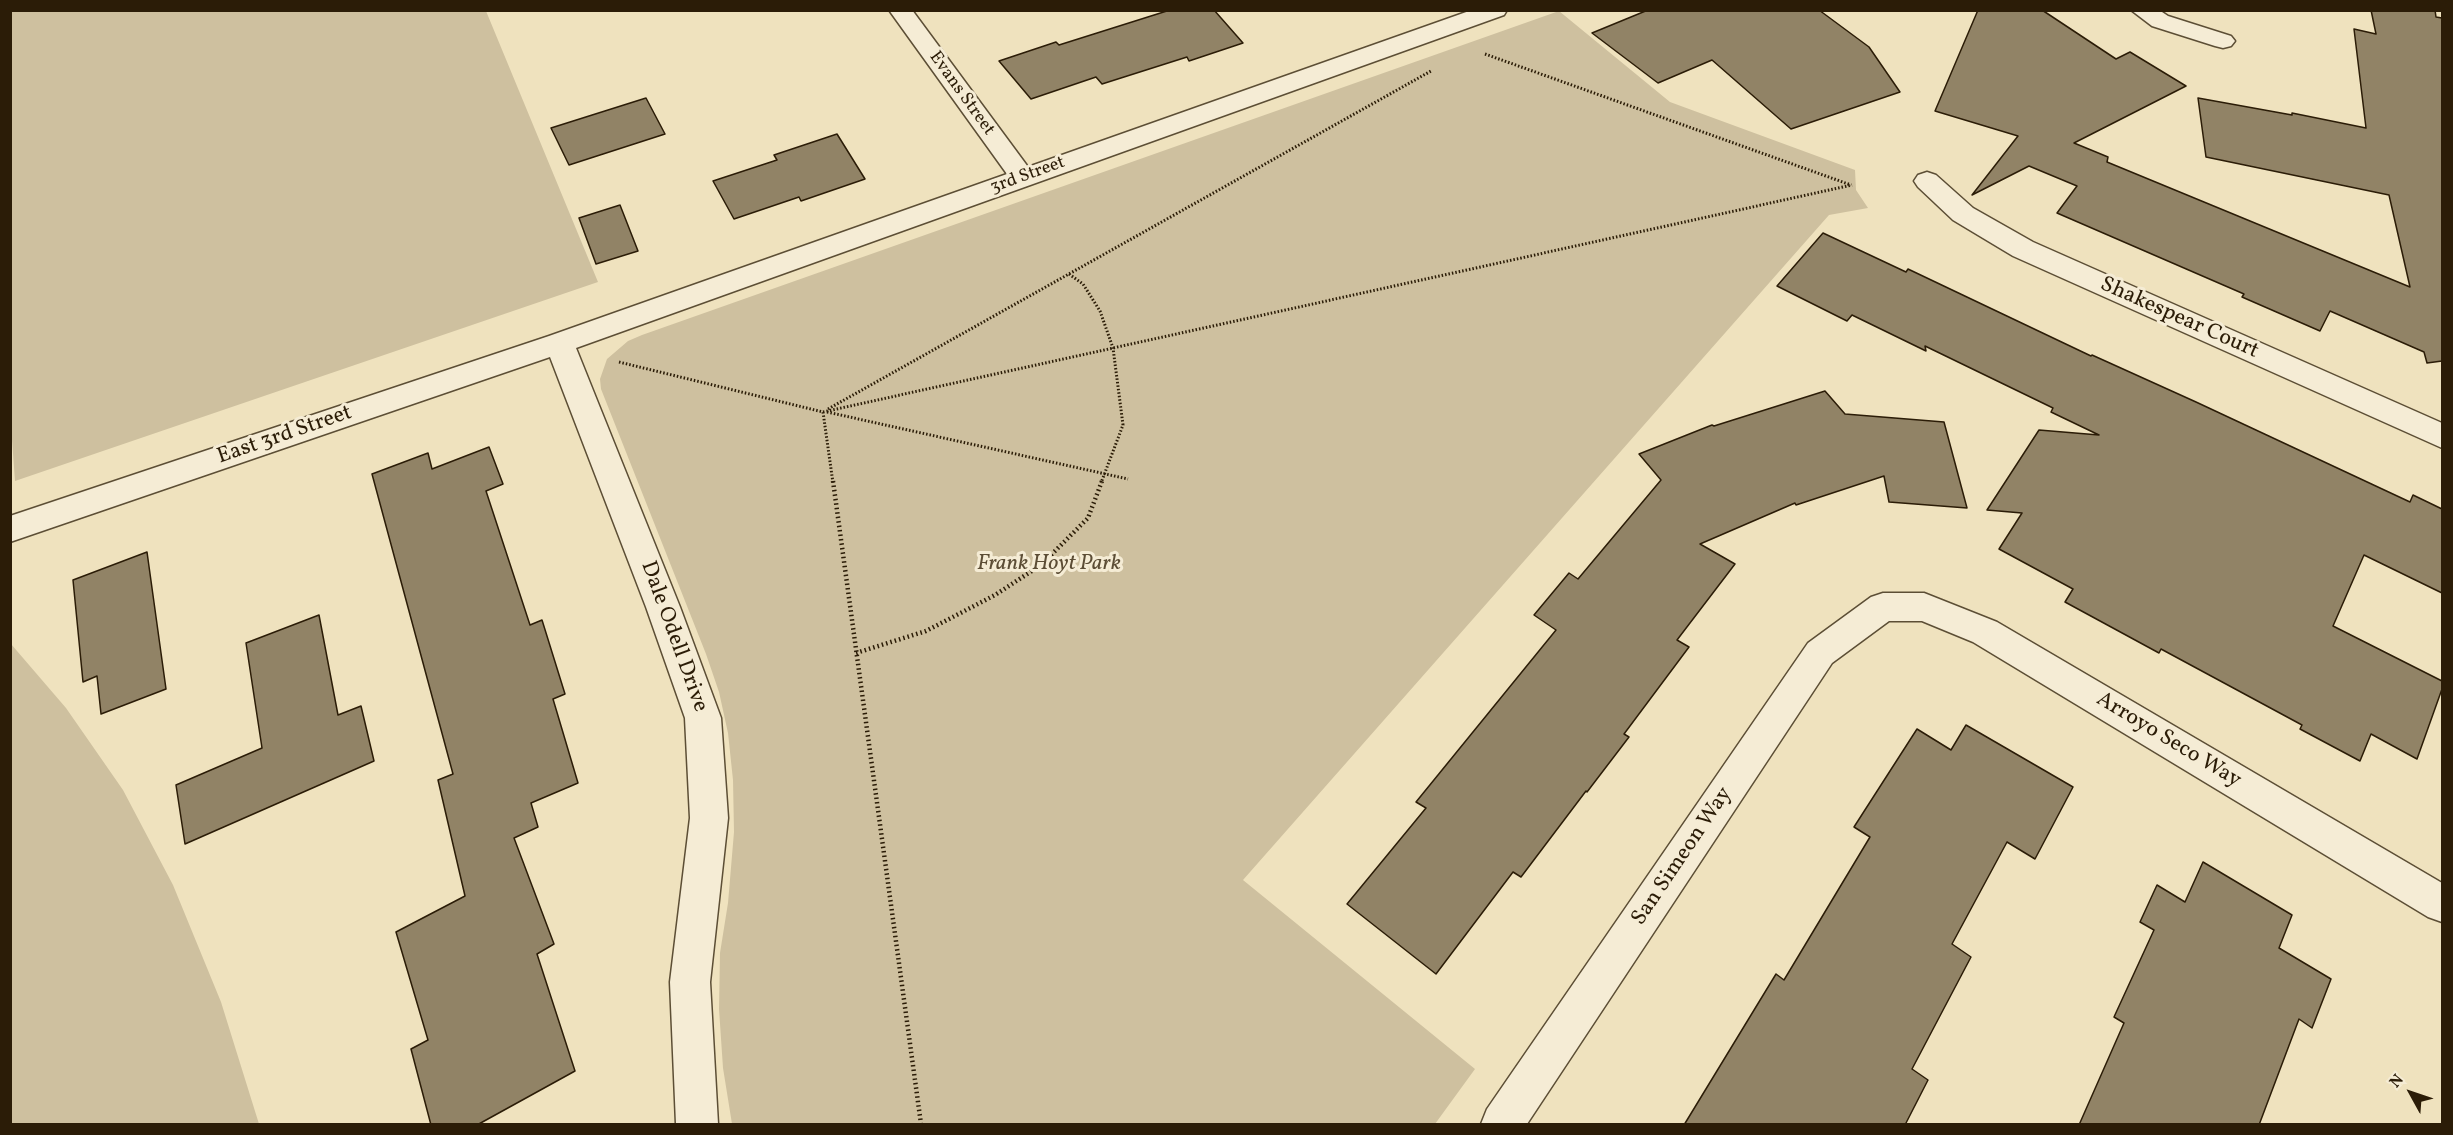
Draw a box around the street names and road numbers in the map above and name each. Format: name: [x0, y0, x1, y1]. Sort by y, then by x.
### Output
street label: Evans Street: [923, 48, 999, 140]
street label: 3rd Street: [988, 153, 1068, 199]
street label: Shakespear Court: [2096, 272, 2262, 366]
street label: East 3rd Street: [214, 401, 356, 471]
street label: Dale Odell Drive: [633, 558, 713, 716]
street label: Arroyo Seco Way: [2091, 687, 2245, 795]
street label: San Simeon Way: [1627, 783, 1739, 931]

